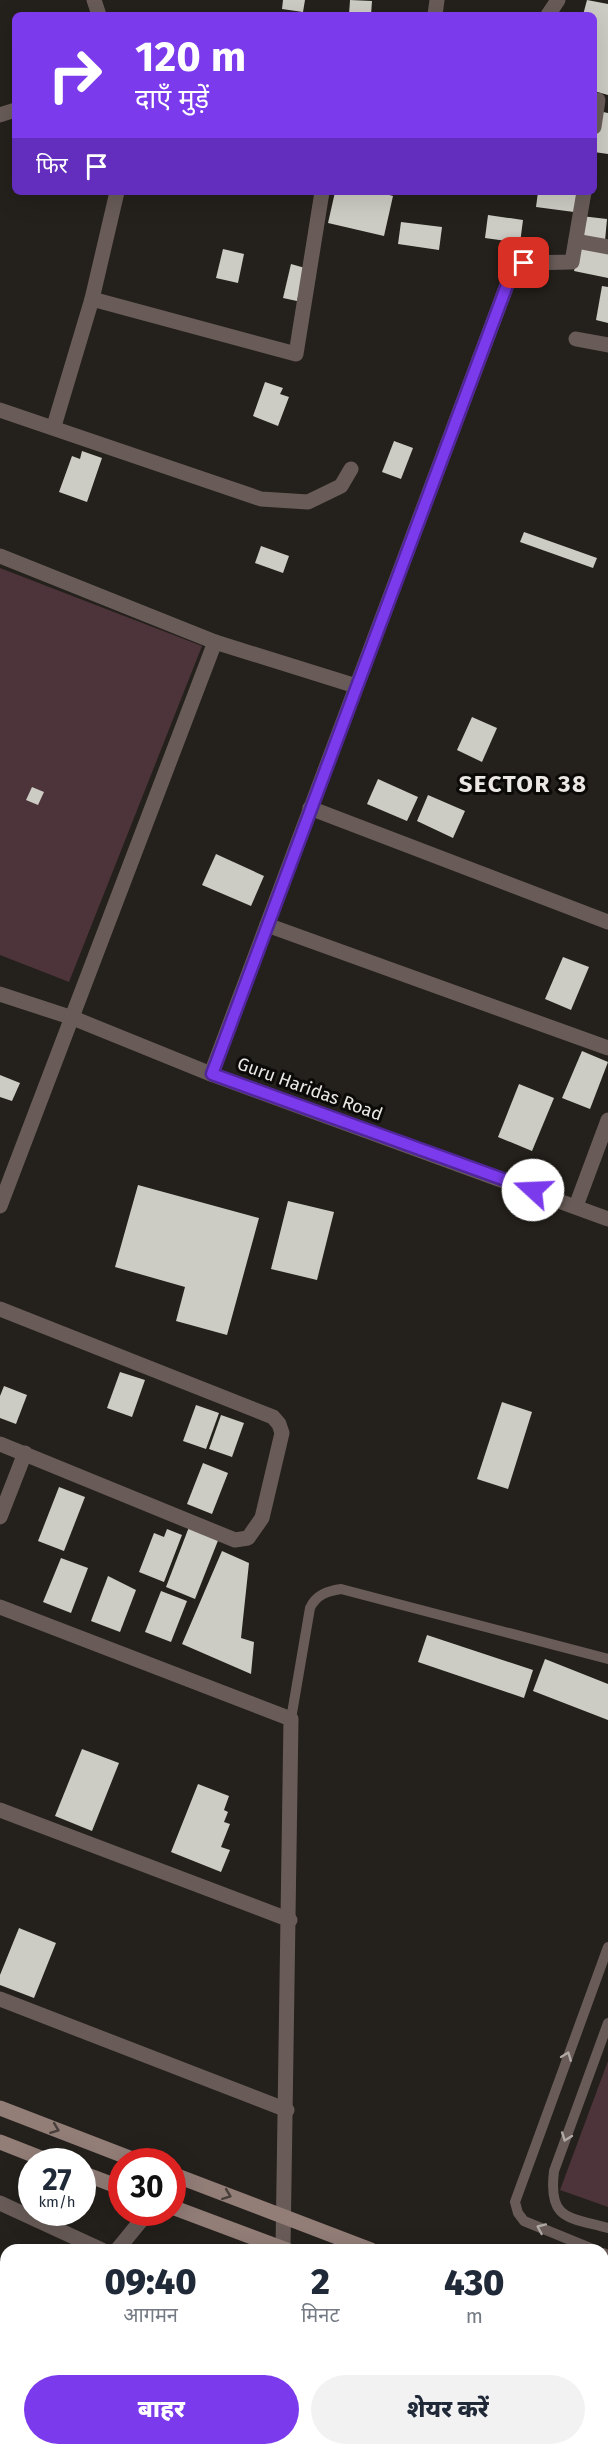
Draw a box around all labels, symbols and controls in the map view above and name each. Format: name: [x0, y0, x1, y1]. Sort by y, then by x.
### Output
text: 120 m: [135, 32, 246, 82]
icon: right: [36, 36, 114, 114]
text: दाएँ मुड़ें: [135, 83, 209, 115]
icon: arrive: [80, 150, 113, 183]
text: फिर: [36, 152, 68, 179]
pin: [498, 237, 549, 288]
icon: arrive: [507, 246, 540, 279]
district label: SECTOR 38: [459, 770, 587, 798]
street label: Guru Haridas Road: [234, 1052, 386, 1126]
position arrow: [501, 1158, 565, 1222]
one-way arrow: [560, 2051, 573, 2062]
one-way arrow: [48, 2122, 59, 2134]
one-way arrow: [561, 2131, 573, 2142]
speed limit sign: 30: [108, 2148, 186, 2226]
text: 27: [42, 2162, 72, 2198]
one-way arrow: [221, 2188, 232, 2200]
text: km/h: [38, 2193, 76, 2211]
one-way arrow: [536, 2223, 547, 2235]
text: 09:40: [105, 2260, 197, 2304]
text: 2: [311, 2260, 330, 2304]
text: 430: [444, 2261, 504, 2305]
text: आगमन: [123, 2303, 178, 2327]
text: मिनट: [301, 2303, 339, 2327]
text: m: [466, 2304, 483, 2328]
button: बाहर: [24, 2375, 299, 2444]
button: शेयर करें: [311, 2375, 585, 2444]

